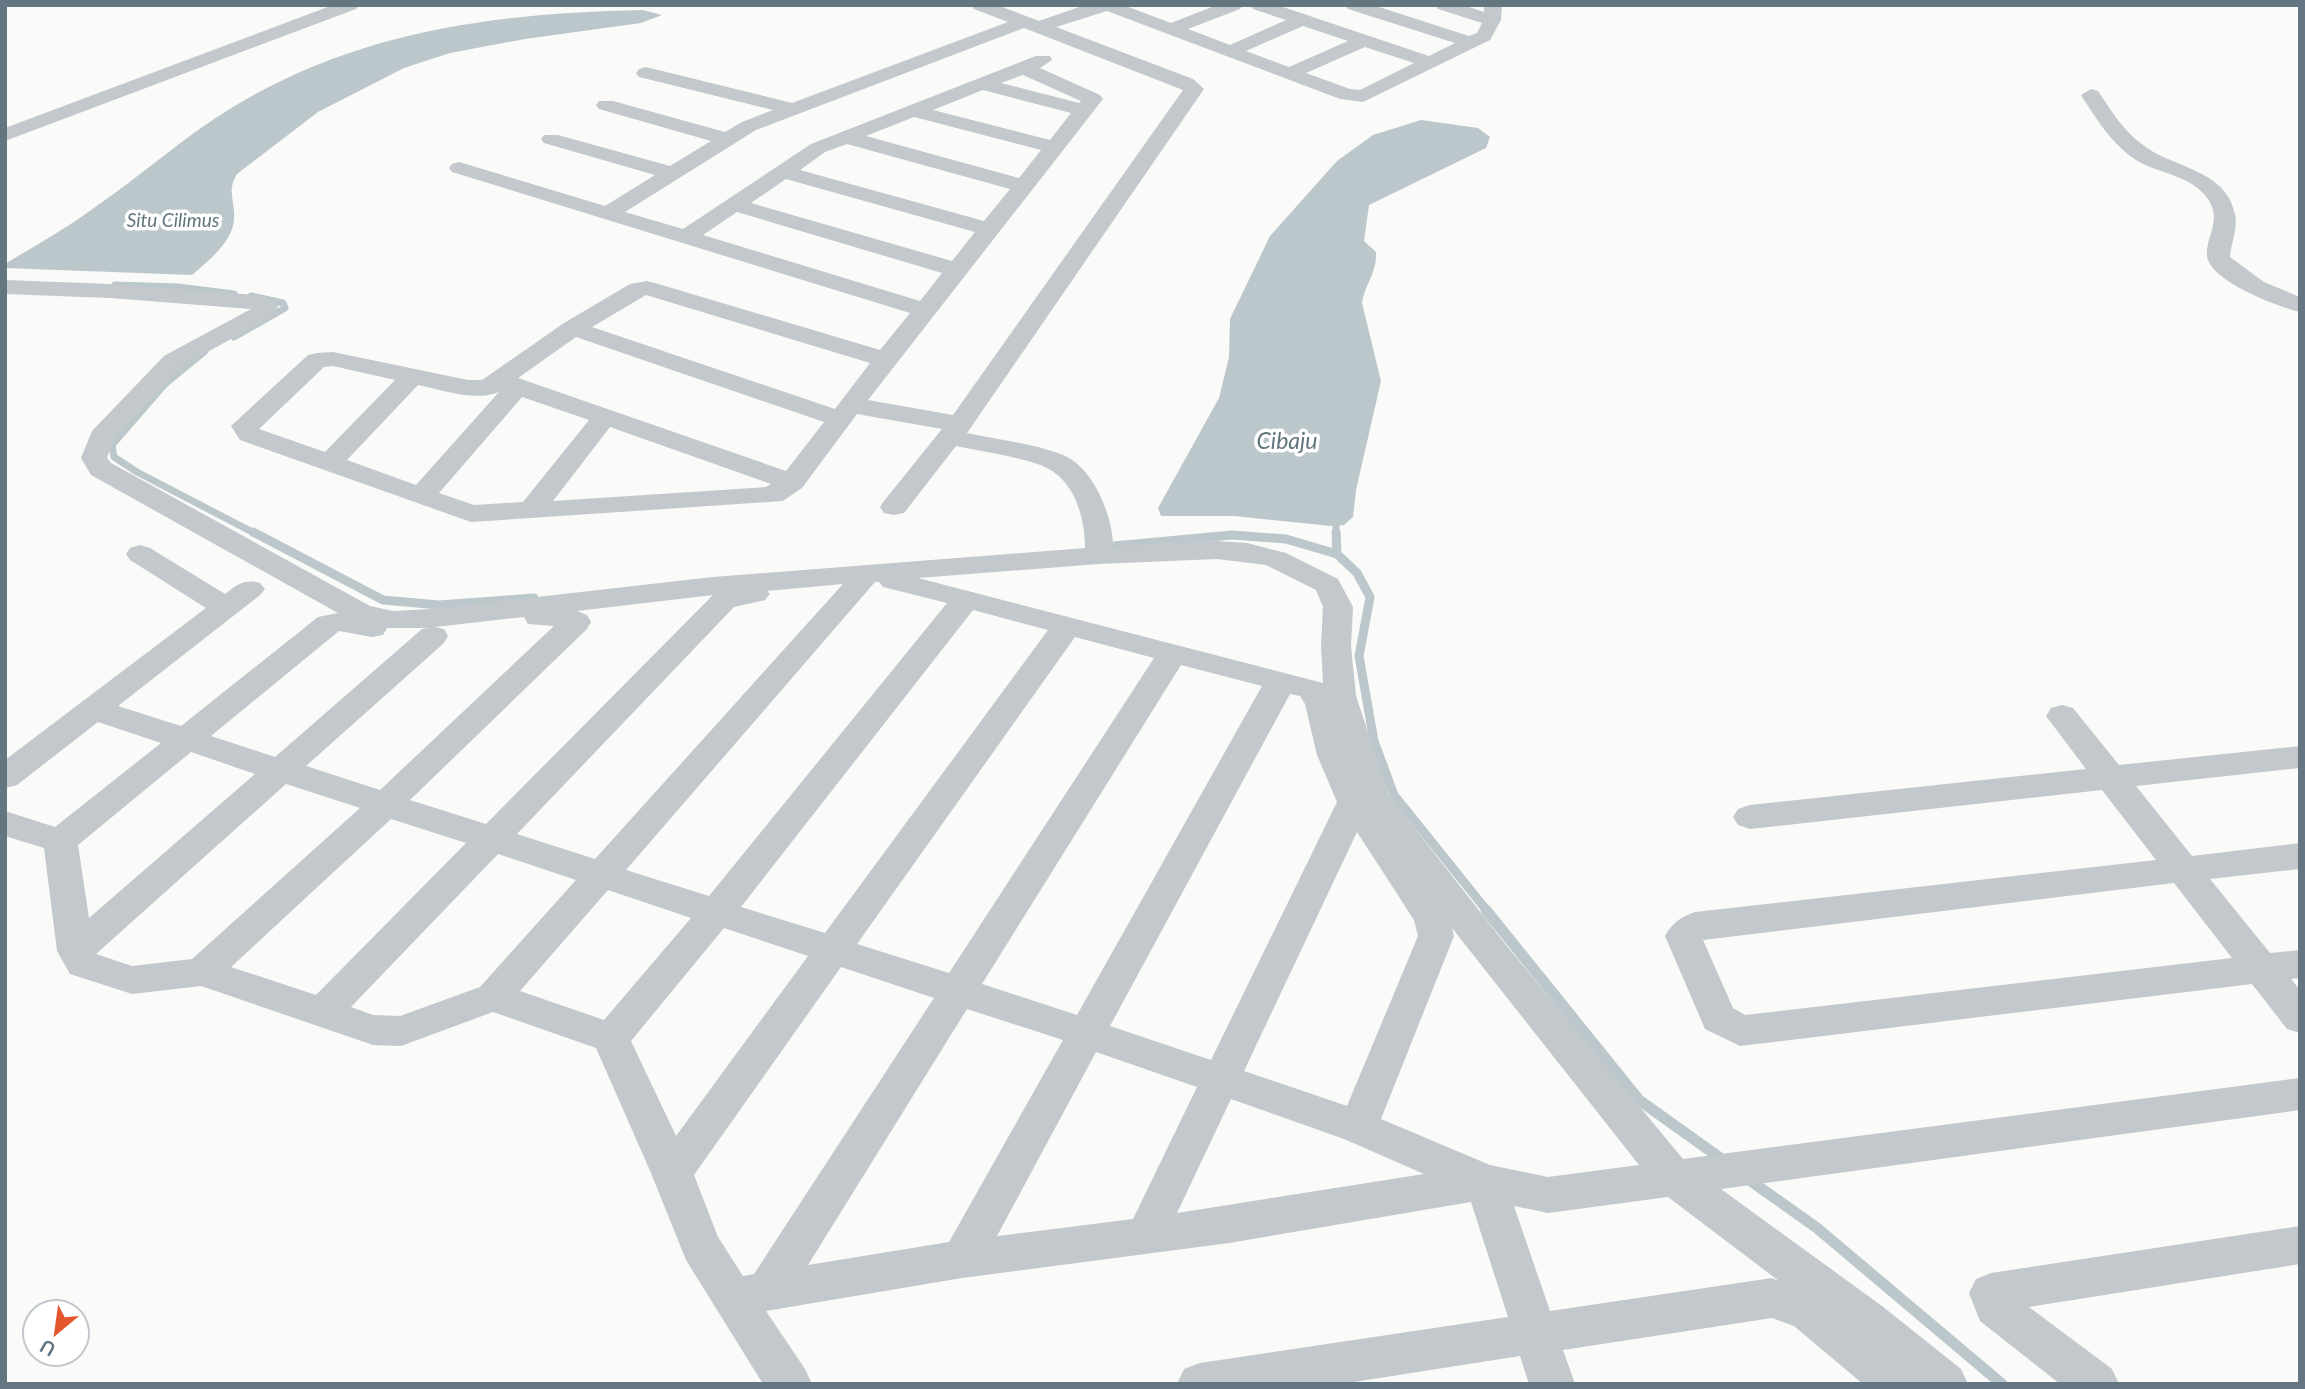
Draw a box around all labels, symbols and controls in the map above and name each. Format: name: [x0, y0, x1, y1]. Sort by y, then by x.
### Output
water label: Situ Cilimus: [127, 208, 220, 231]
water label: Cibaju: [1256, 426, 1318, 454]
north arrow: [21, 1298, 91, 1368]
text: U: [36, 1335, 59, 1362]

